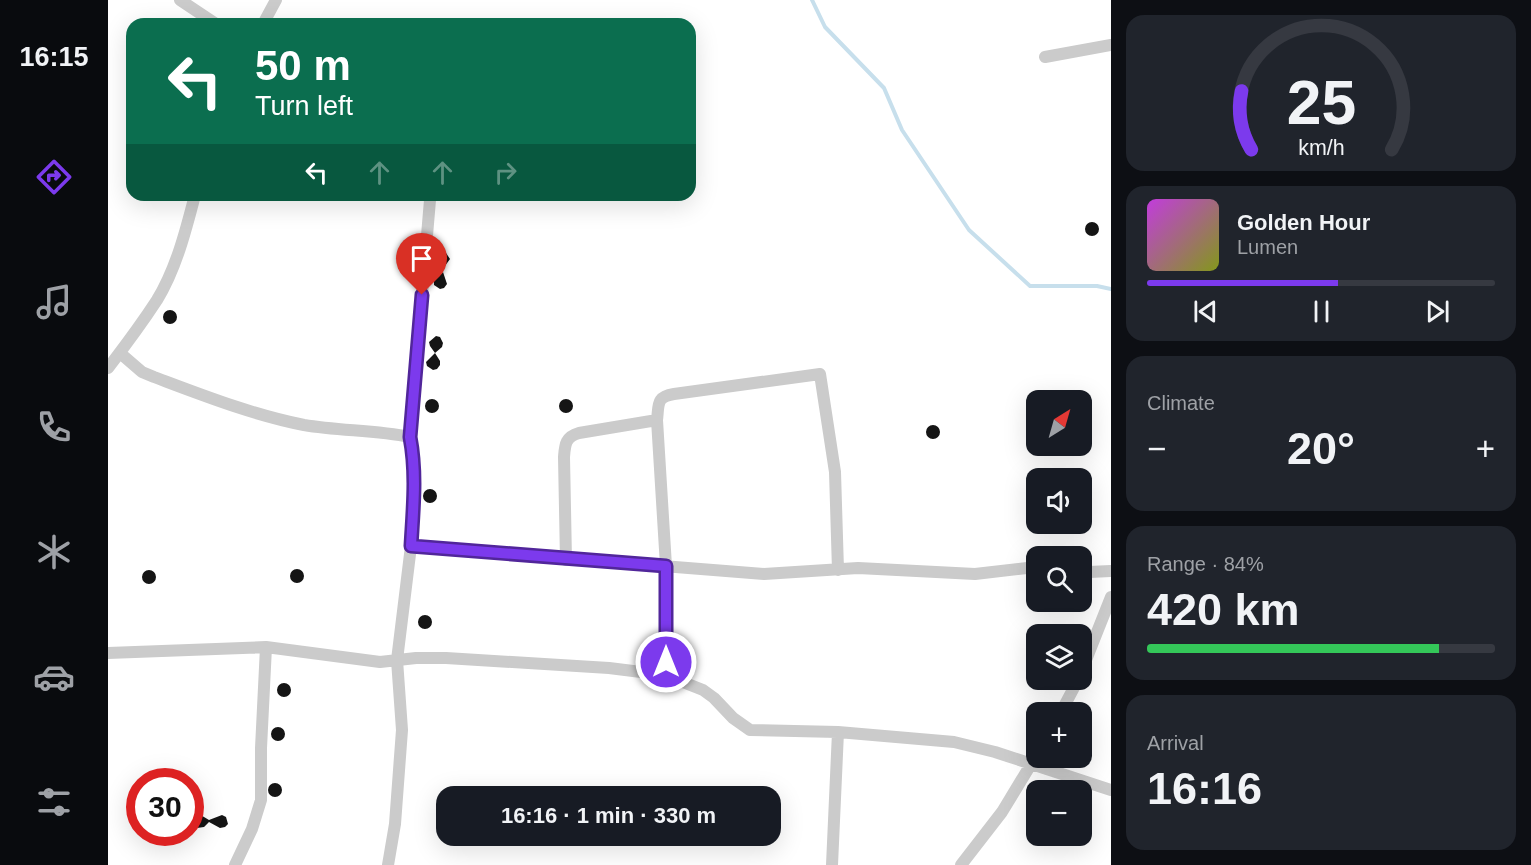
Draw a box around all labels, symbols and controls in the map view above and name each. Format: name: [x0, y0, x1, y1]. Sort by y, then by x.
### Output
text: 16:15: [19, 42, 89, 72]
icon: left: [156, 42, 234, 120]
text: 50 m: [255, 42, 351, 89]
text: 25: [1286, 68, 1356, 137]
text: Turn left: [255, 91, 353, 121]
text: km/h: [1298, 136, 1344, 160]
icon: directions: [33, 156, 75, 198]
icon: left: [300, 156, 333, 189]
icon: ahead: [363, 156, 396, 189]
icon: ahead: [426, 156, 459, 189]
icon: right: [489, 156, 522, 189]
text: Golden Hour: [1237, 210, 1370, 235]
pin: [396, 233, 447, 295]
text: Lumen: [1237, 236, 1298, 258]
icon: arrive: [405, 242, 438, 275]
icon: music: [33, 281, 75, 323]
icon: previous: [1189, 295, 1222, 328]
icon: pause: [1305, 295, 1338, 328]
icon: next: [1421, 295, 1454, 328]
north arrow: [1026, 390, 1092, 456]
map controls: [1026, 390, 1092, 846]
text: Climate: [1147, 392, 1215, 414]
icon: phone: [33, 406, 75, 448]
text: 20°: [1287, 423, 1355, 474]
text: −: [1147, 430, 1166, 467]
text: +: [1476, 430, 1495, 467]
button: sound: [1026, 468, 1092, 534]
icon: climate: [33, 531, 75, 573]
button: search: [1026, 546, 1092, 612]
text: Range · 84%: [1147, 553, 1264, 575]
text: 420 km: [1147, 584, 1300, 635]
button: layers: [1026, 624, 1092, 690]
position arrow: [634, 630, 698, 694]
icon: car: [33, 656, 75, 698]
button: +: [1026, 702, 1092, 768]
text: Arrival: [1147, 732, 1204, 754]
text: 16:16: [1147, 763, 1262, 814]
speed limit sign: 30: [126, 768, 204, 846]
button: −: [1026, 780, 1092, 846]
icon: filters: [33, 781, 75, 823]
text: 16:16 · 1 min · 330 m: [501, 803, 716, 828]

